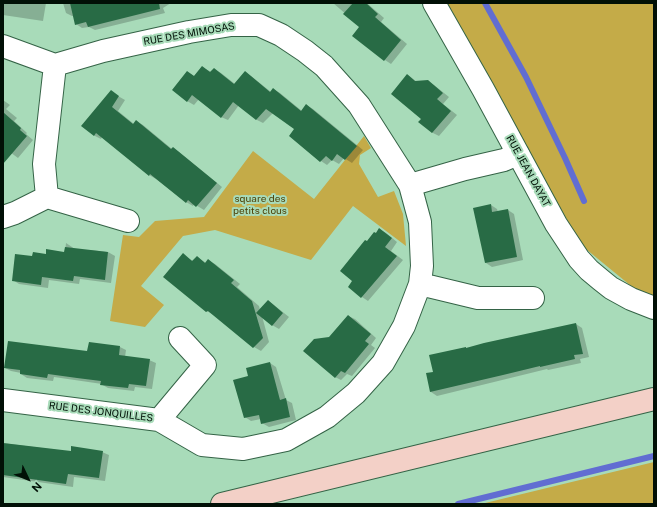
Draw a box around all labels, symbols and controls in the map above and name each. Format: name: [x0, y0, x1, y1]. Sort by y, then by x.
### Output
street label: RUE DES MIMOSAS: [142, 20, 236, 48]
street label: RUE JEAN DAYAT: [503, 133, 553, 209]
park label: square des petits clous: [233, 193, 287, 216]
street label: RUE DES JONQUILLES: [48, 400, 154, 424]
north arrow: [8, 459, 48, 499]
text: N: [29, 480, 44, 494]

